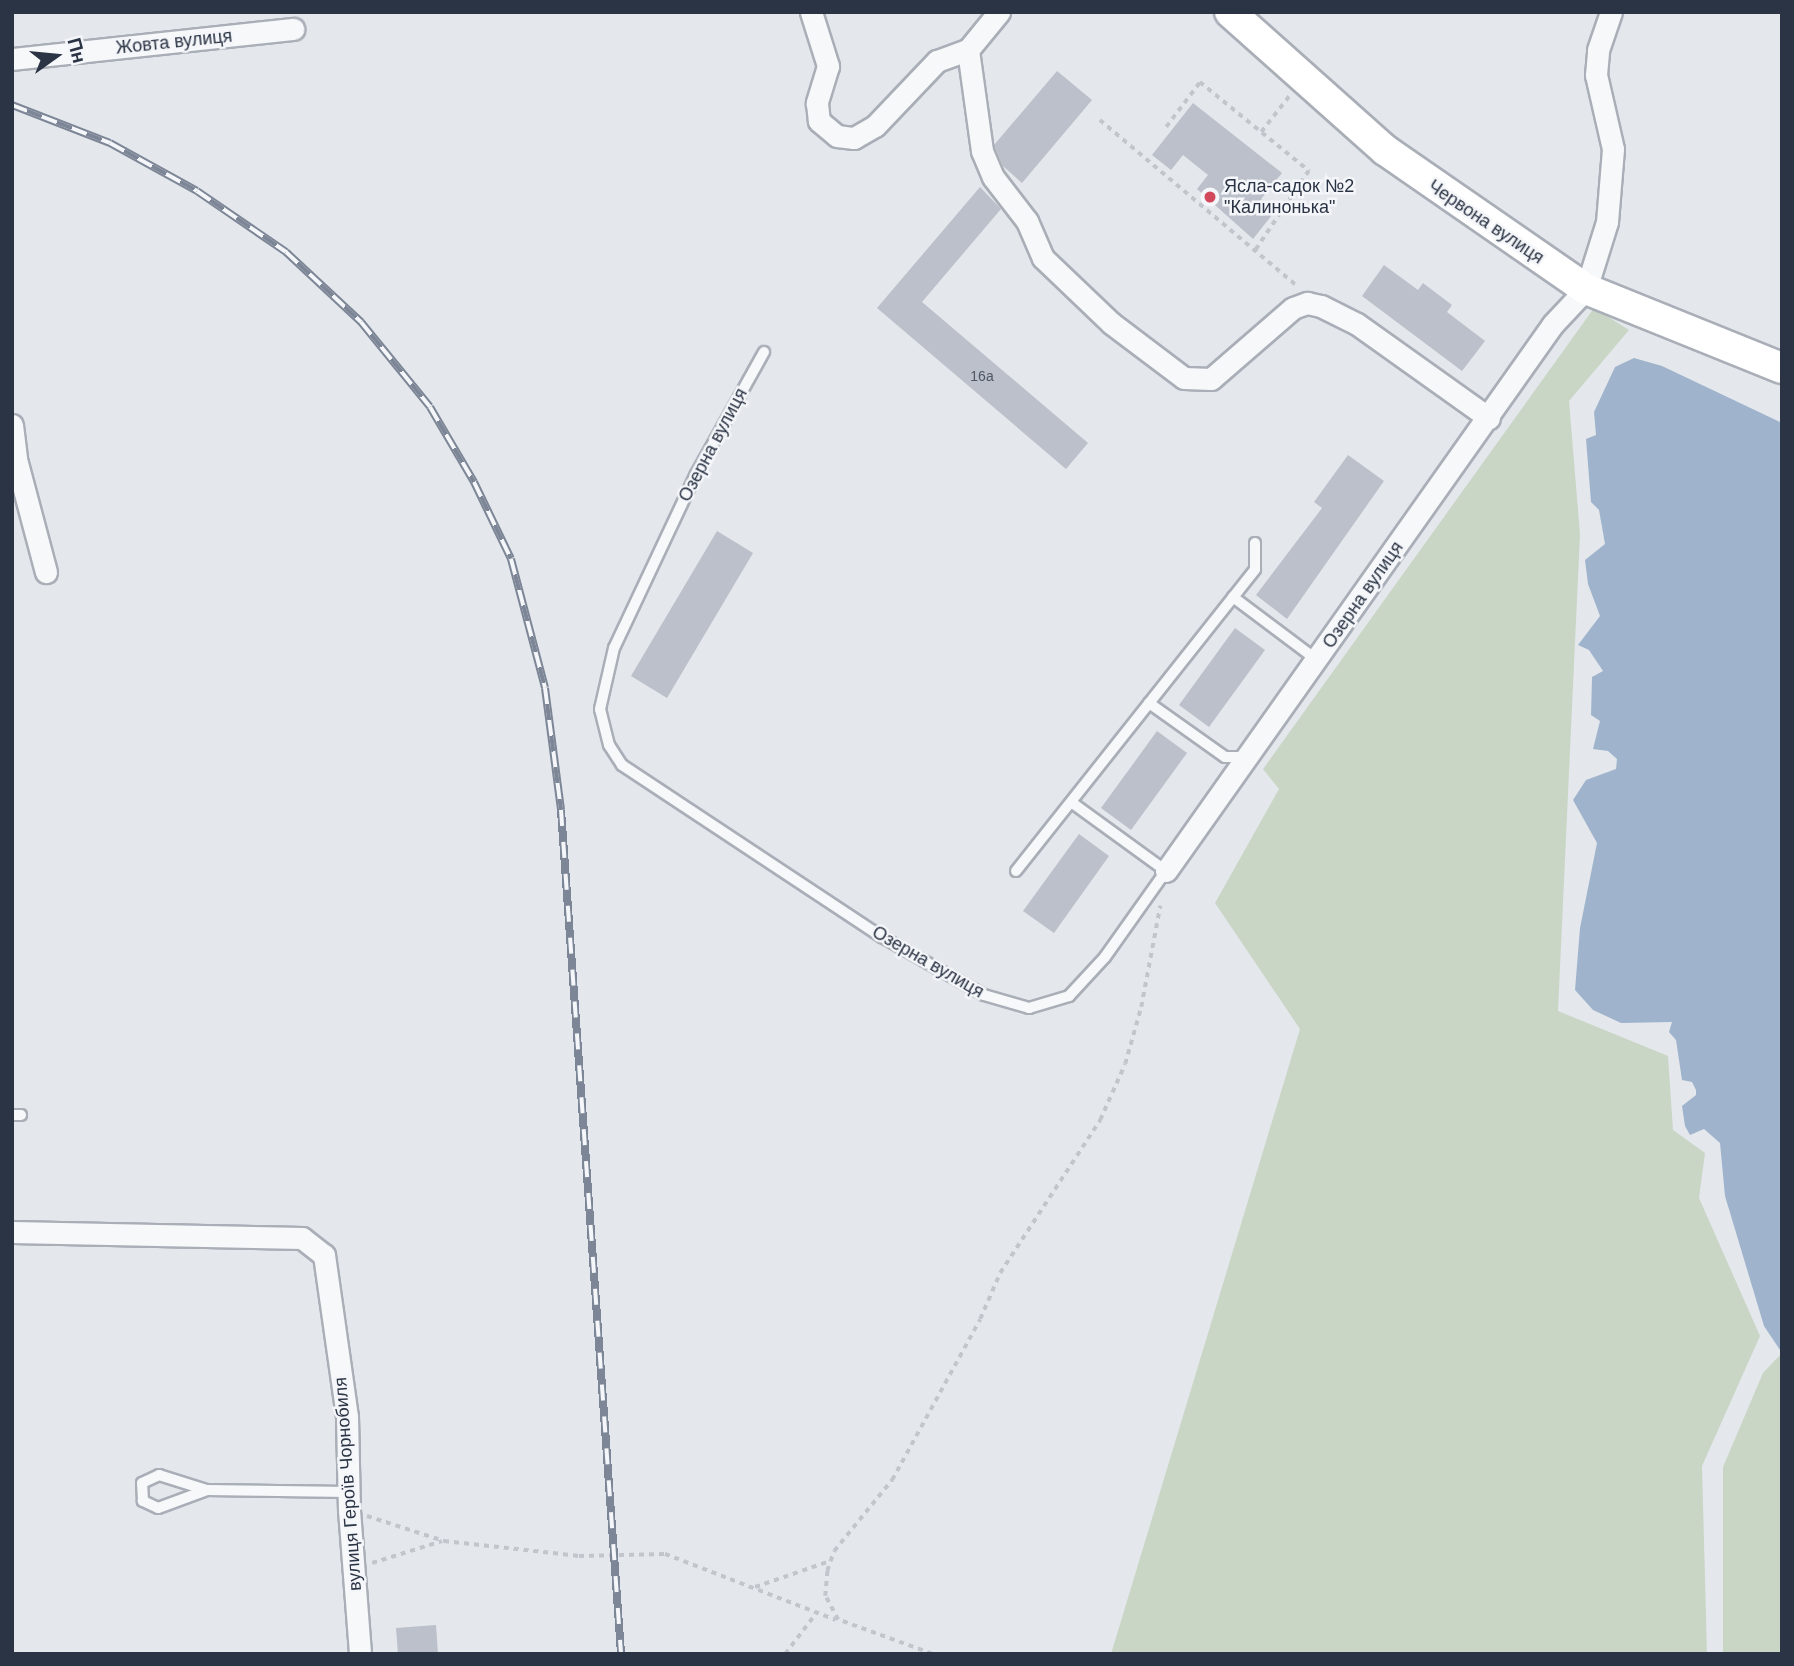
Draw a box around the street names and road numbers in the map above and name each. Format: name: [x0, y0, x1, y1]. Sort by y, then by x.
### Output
street label: Жовта вулиця: [115, 25, 233, 59]
street label: Червона вулиця: [1424, 175, 1548, 269]
street label: Озерна вулиця: [674, 385, 752, 505]
street label: Озерна вулиця: [1318, 537, 1408, 653]
street label: Озерна вулиця: [868, 921, 988, 1003]
street label: вулиця Героїв Чорнобиля: [330, 1376, 366, 1592]

